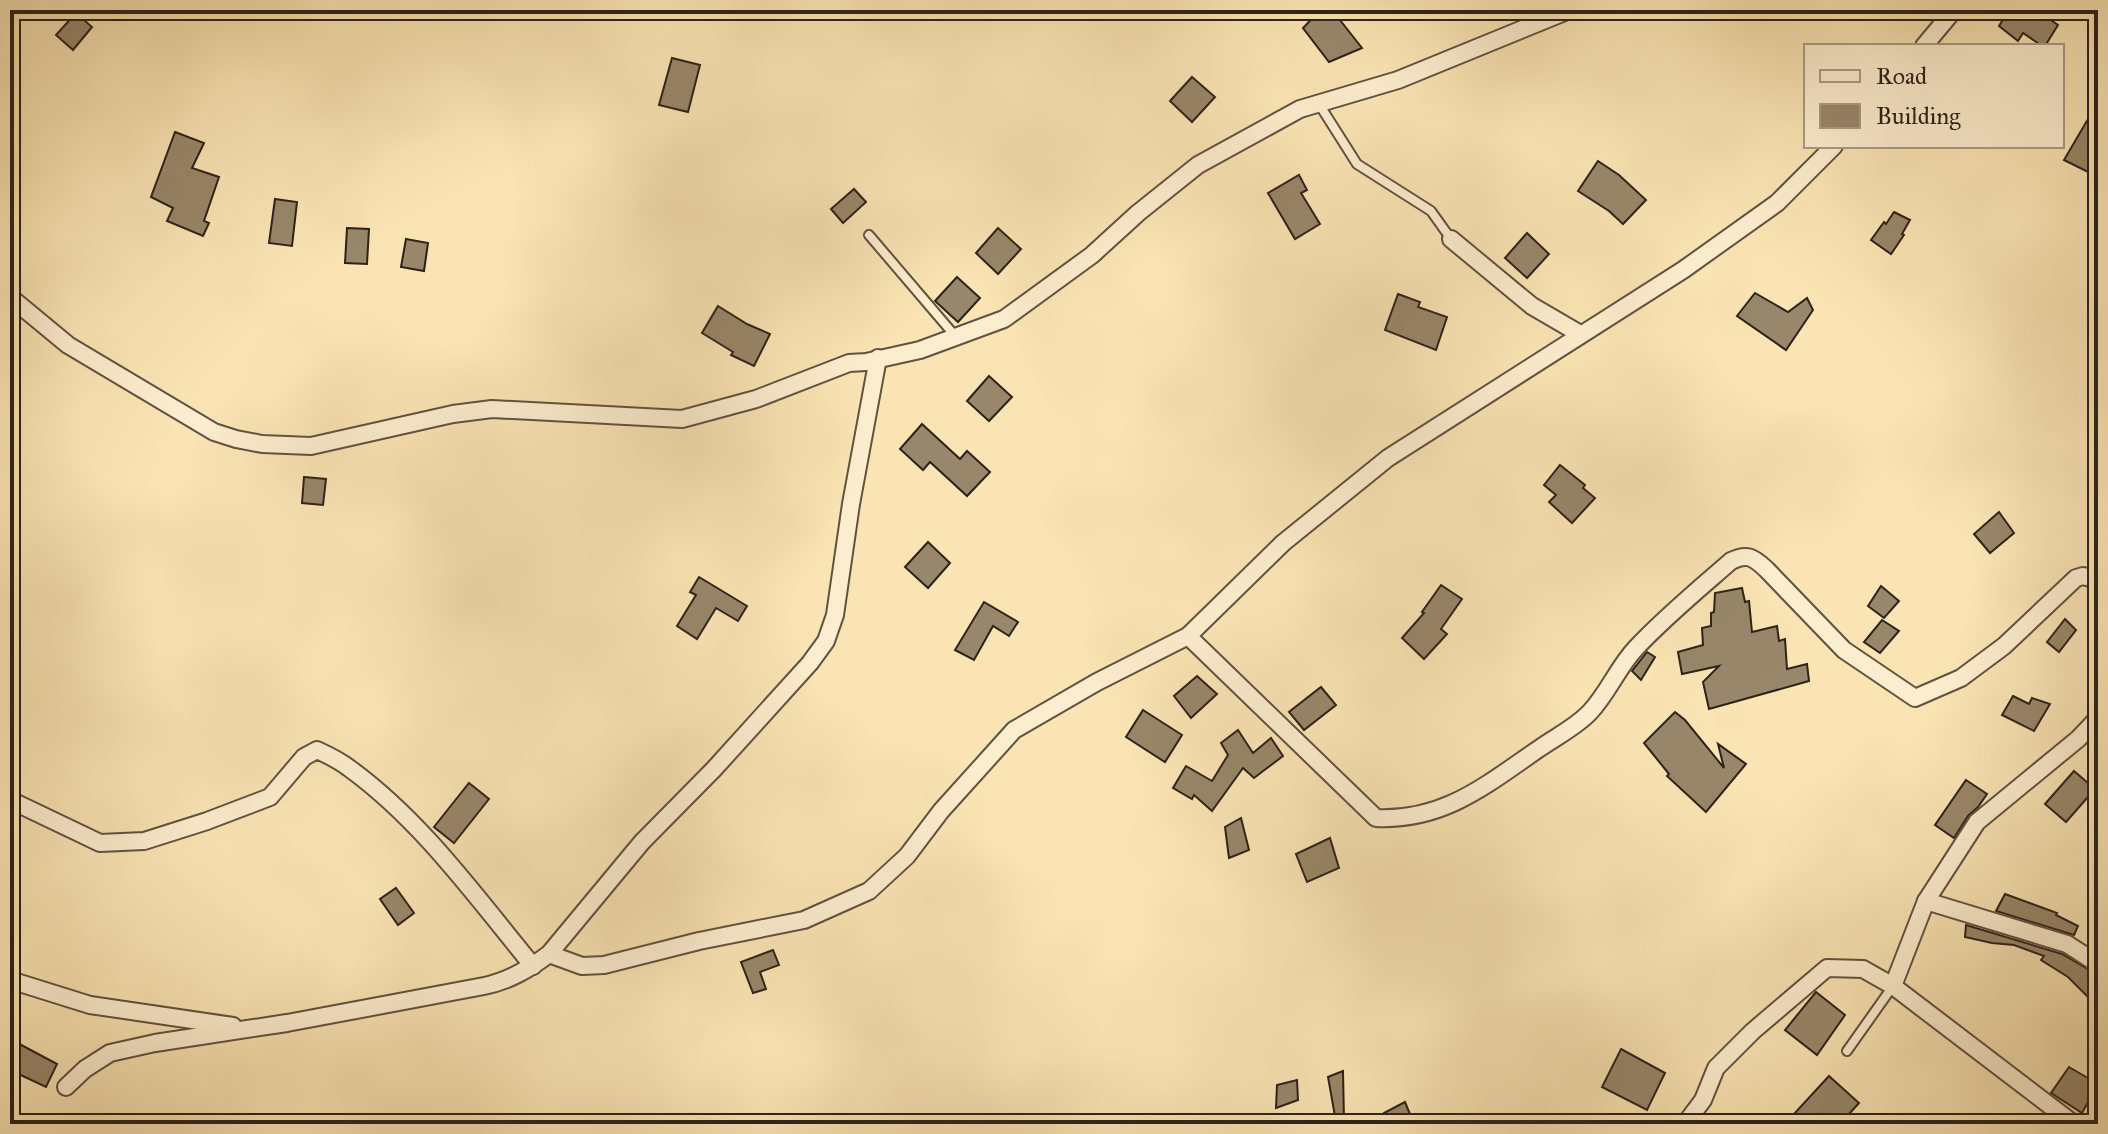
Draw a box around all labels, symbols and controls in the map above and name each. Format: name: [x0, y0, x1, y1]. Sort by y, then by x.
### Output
legend: [1804, 44, 2064, 148]
text: Road: [1876, 61, 1927, 91]
text: Building: [1876, 101, 1961, 131]

